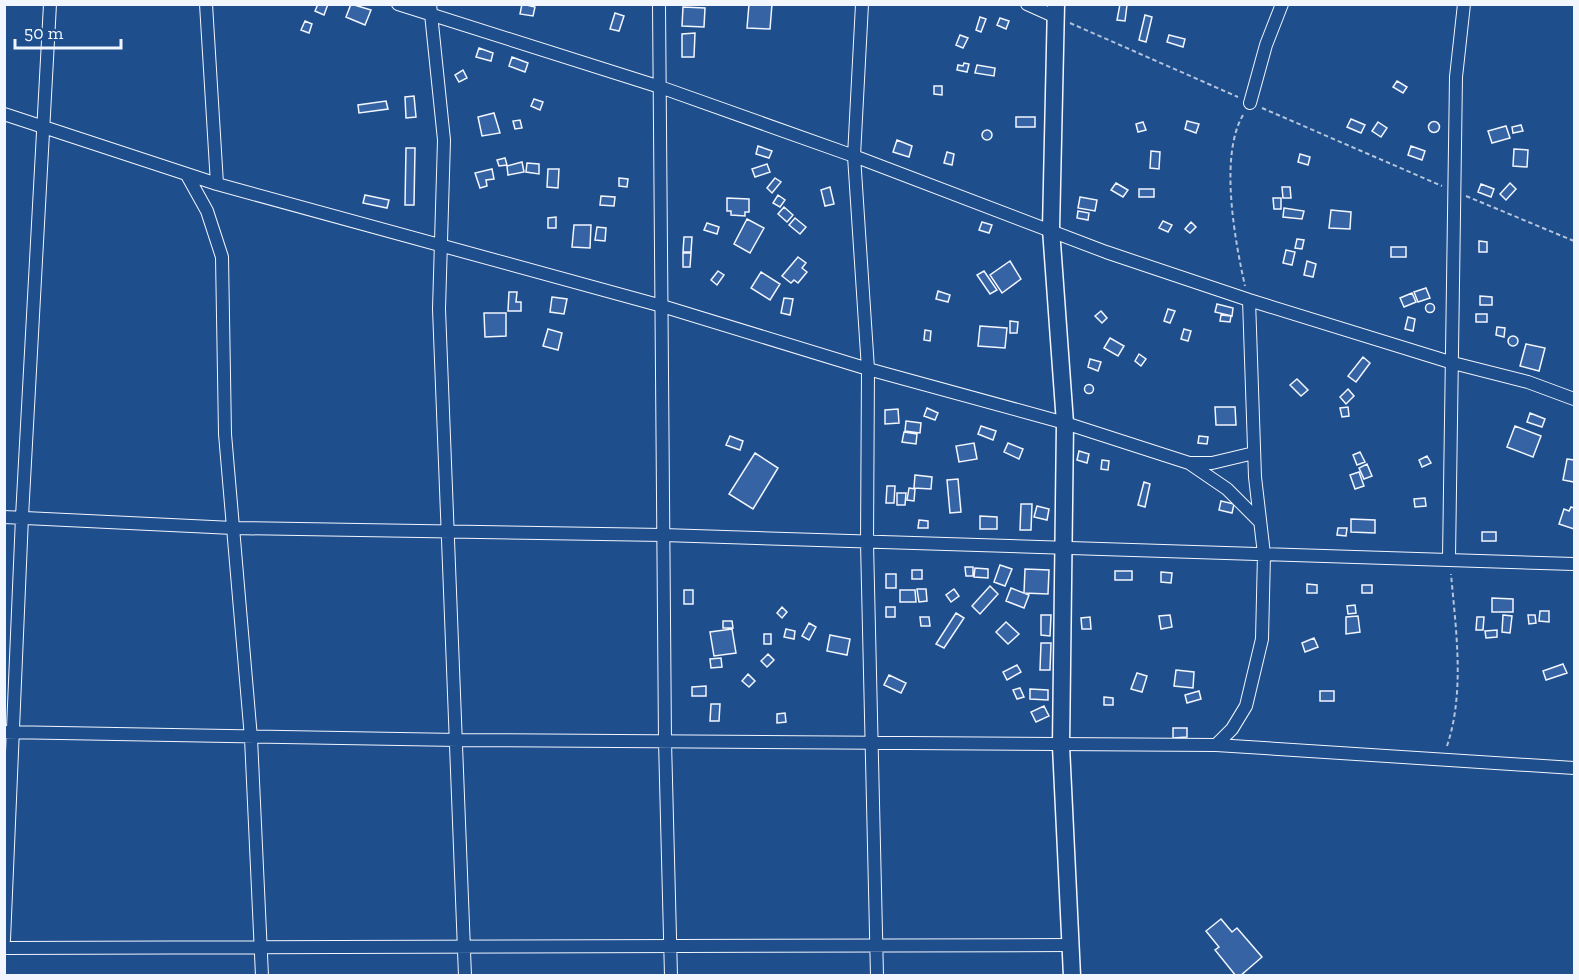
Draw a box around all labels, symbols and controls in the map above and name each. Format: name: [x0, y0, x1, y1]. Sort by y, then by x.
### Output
scale bar: [15, 12, 122, 50]
text: 50 m: [24, 22, 64, 44]

